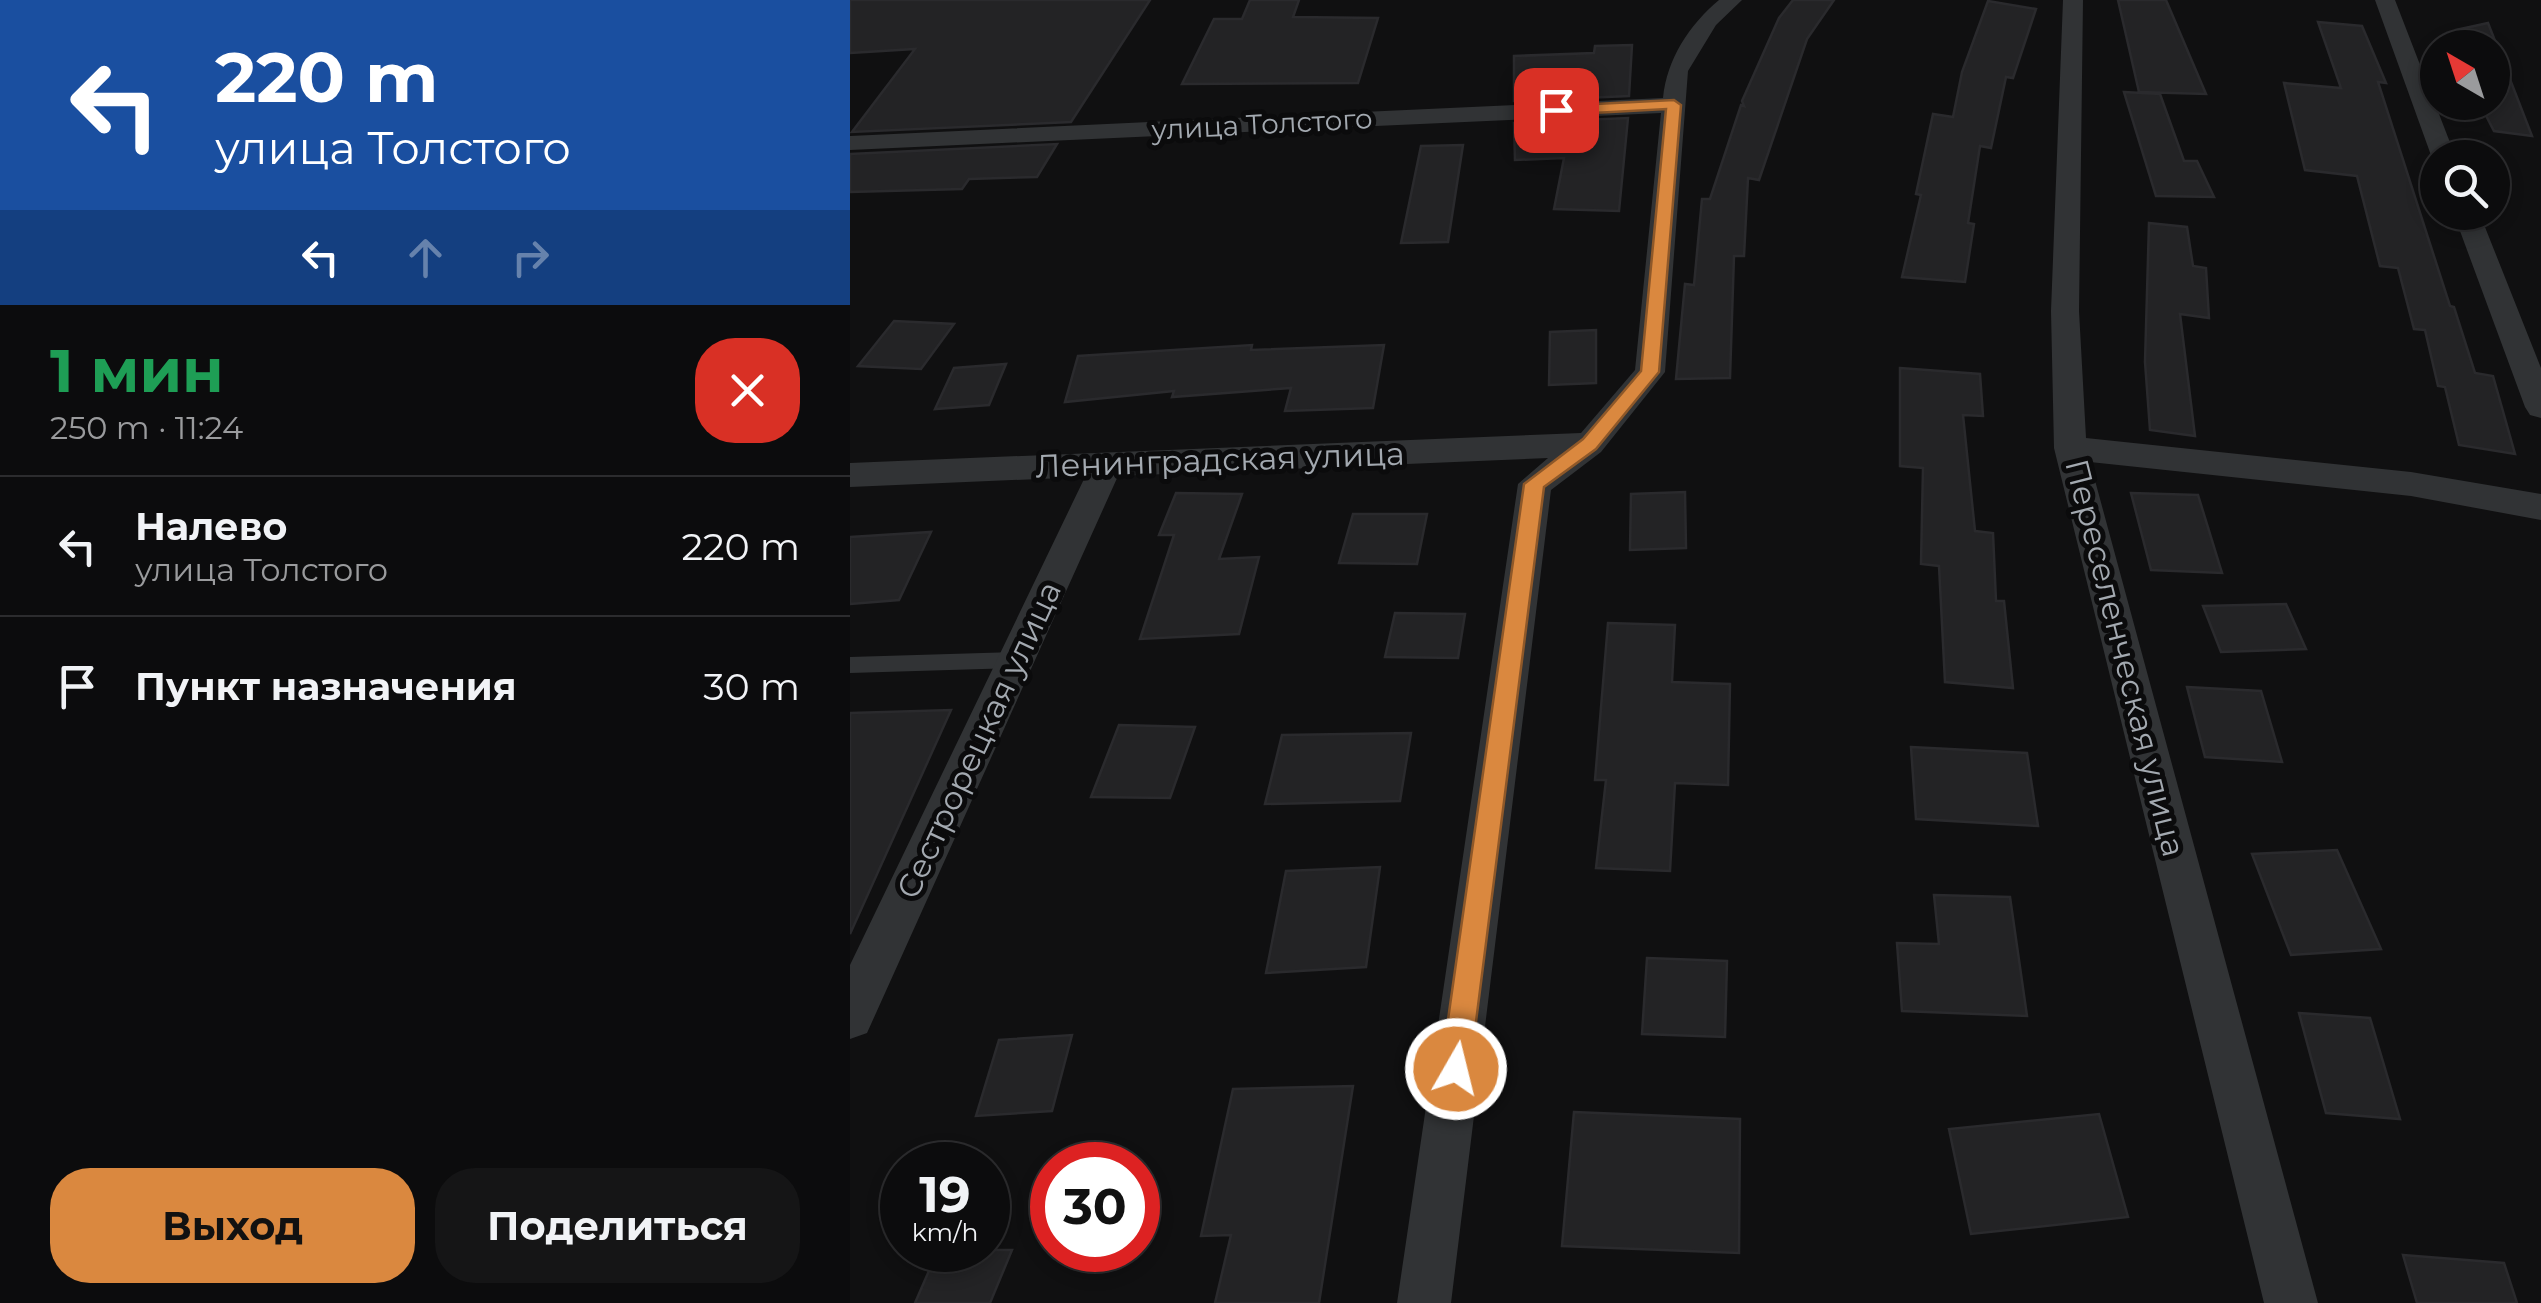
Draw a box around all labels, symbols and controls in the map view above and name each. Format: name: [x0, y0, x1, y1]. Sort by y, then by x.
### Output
north arrow: [2420, 30, 2510, 120]
map controls: [2420, 30, 2510, 230]
text: 220 m: [215, 34, 438, 120]
icon: left: [50, 40, 180, 170]
pin: [1514, 68, 1599, 153]
icon: arrive: [1529, 83, 1584, 138]
street label: улица Толстого: [1150, 101, 1373, 147]
text: улица Толстого: [215, 120, 571, 175]
button: search: [2420, 140, 2510, 230]
icon: left: [293, 230, 348, 285]
icon: ahead: [398, 230, 453, 285]
icon: right: [503, 230, 558, 285]
text: 1 мин: [50, 334, 224, 407]
button: close: [695, 338, 800, 443]
text: 250 m · 11:24: [50, 408, 243, 447]
street label: Ленинградская улица: [1035, 434, 1405, 485]
street label: Переселенческая улица: [2057, 455, 2194, 861]
text: Налево: [135, 503, 287, 550]
icon: left: [50, 519, 105, 574]
text: 220 m: [681, 523, 800, 570]
text: улица Толстого: [135, 550, 388, 589]
street label: Сестрорецкая улица: [888, 575, 1069, 905]
icon: arrive: [50, 659, 105, 714]
text: Пункт назначения: [135, 663, 517, 710]
text: 30 m: [703, 663, 800, 710]
position arrow: [1404, 1017, 1508, 1121]
speed limit sign: 30: [1030, 1142, 1160, 1272]
text: 19: [919, 1164, 971, 1225]
button: Выход: [50, 1168, 415, 1283]
button: Поделиться: [435, 1168, 800, 1283]
text: km/h: [912, 1217, 978, 1247]

